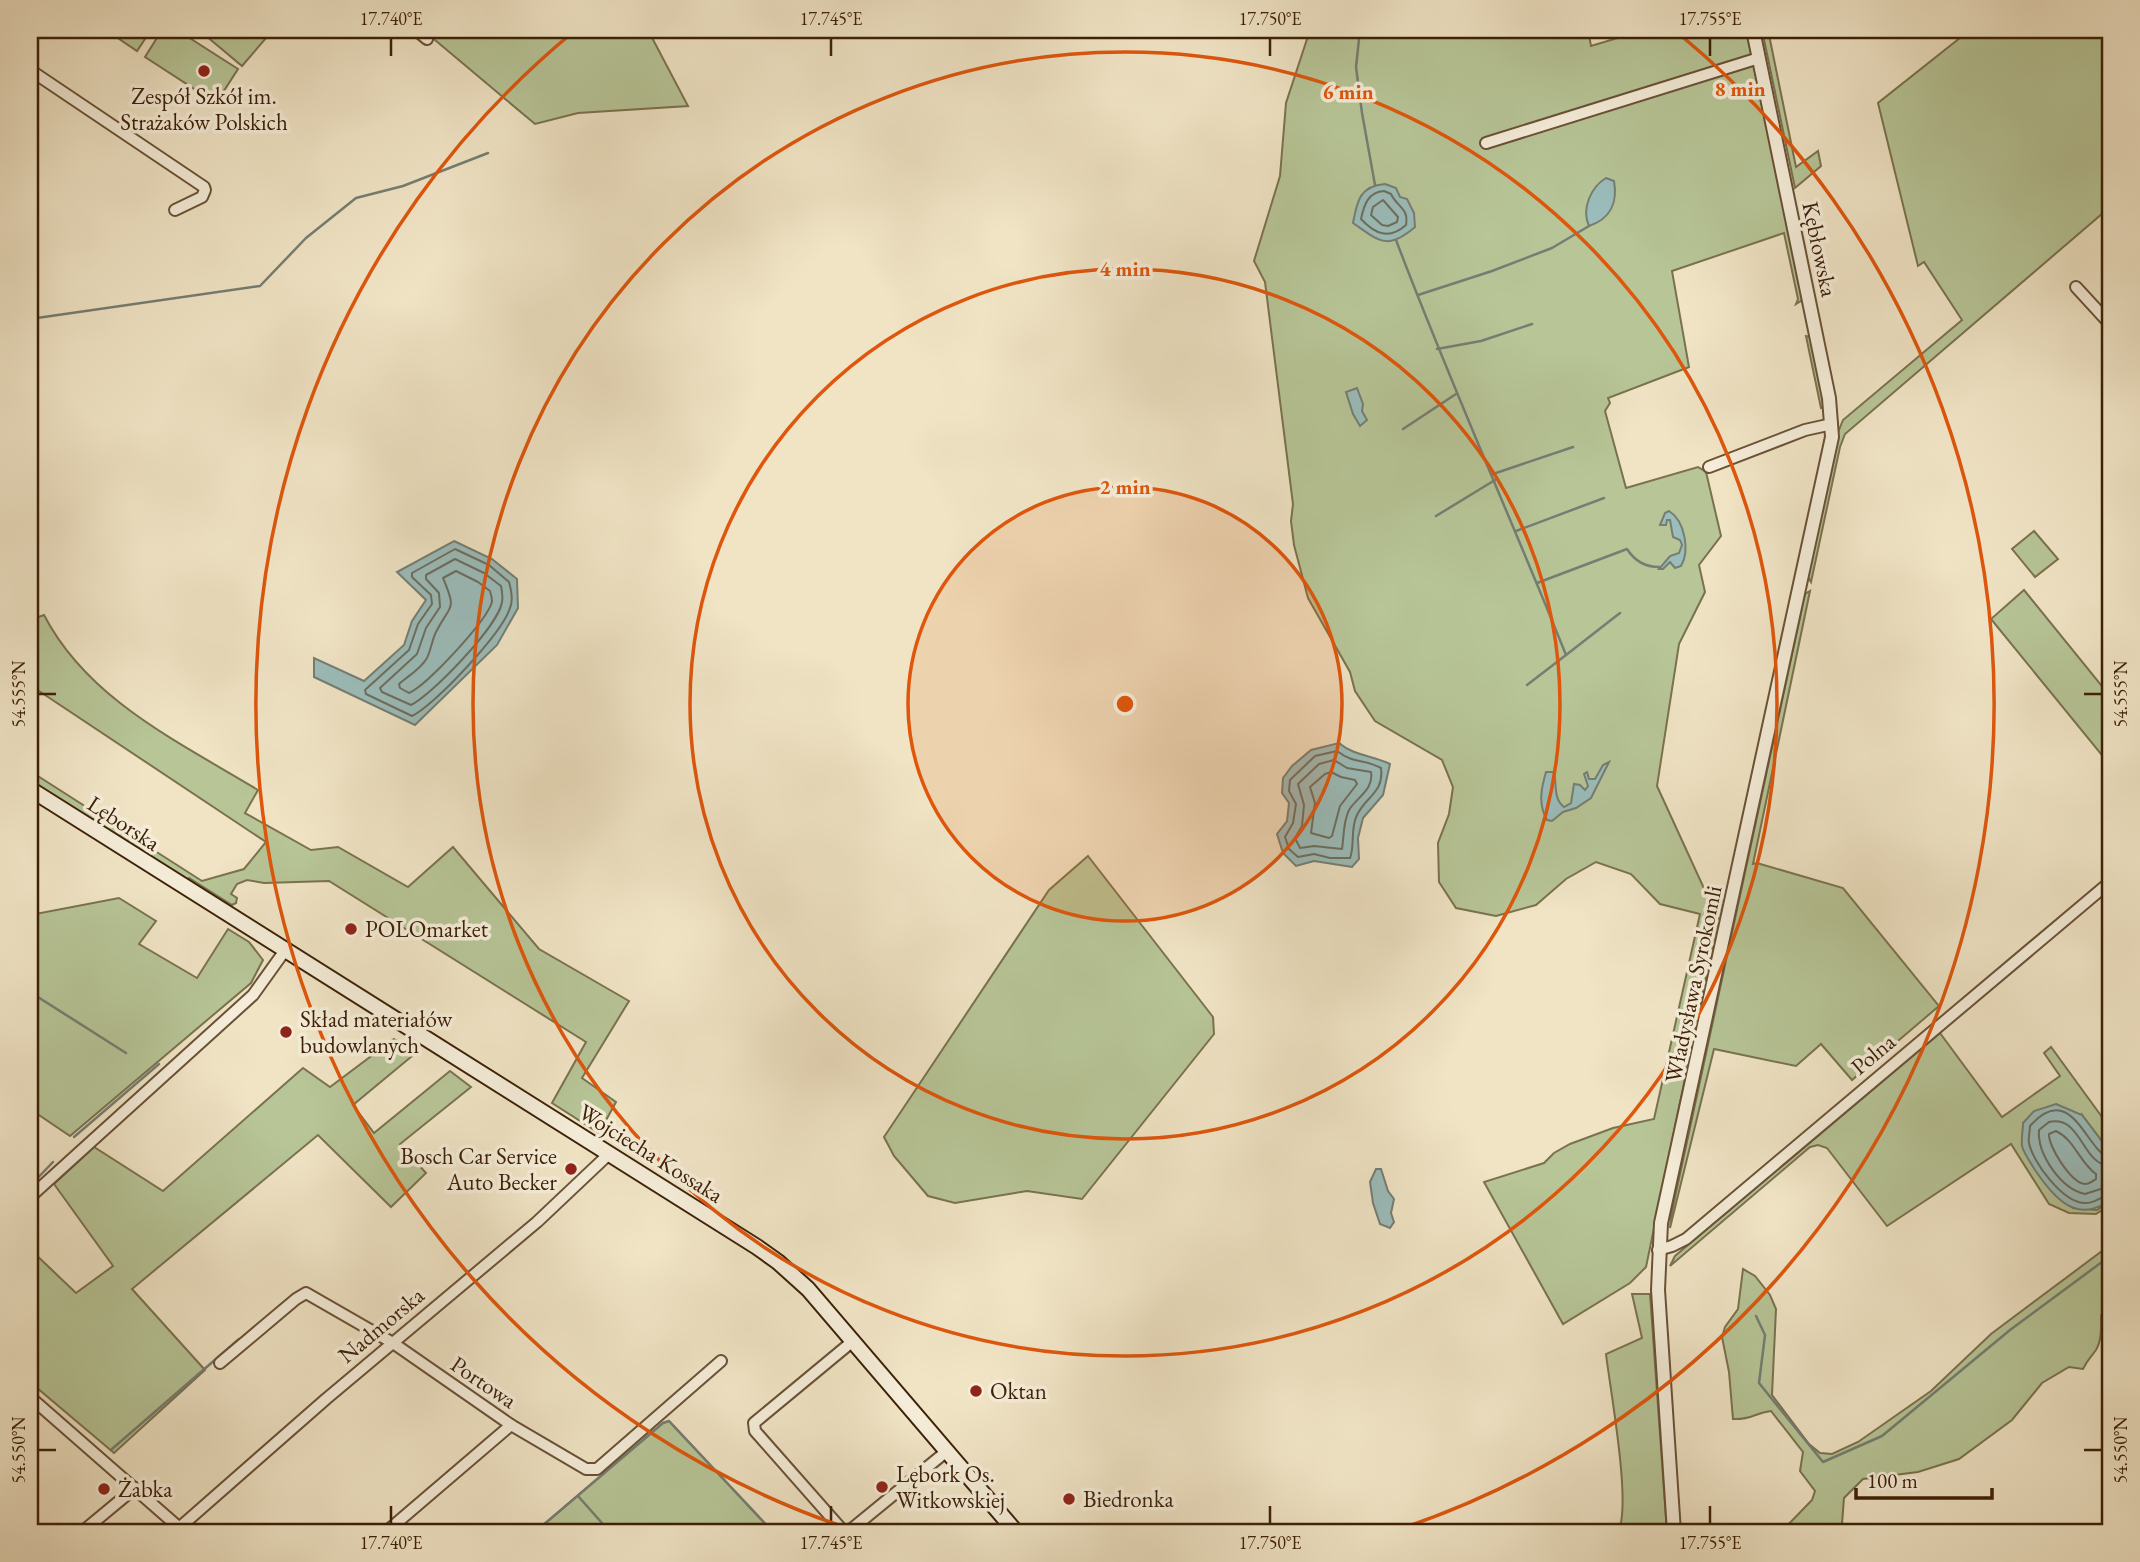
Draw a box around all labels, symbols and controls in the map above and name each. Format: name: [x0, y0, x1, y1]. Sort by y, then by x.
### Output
text: 17.740°E: [360, 7, 422, 30]
text: 17.745°E: [800, 7, 862, 30]
text: 17.750°E: [1239, 7, 1301, 30]
text: 17.755°E: [1679, 7, 1741, 30]
marker: Zespół Szkół im. Strażaków Polskich: [196, 63, 212, 79]
text: 8 min: [1714, 75, 1766, 102]
text: 6 min: [1322, 78, 1374, 105]
place label: Zespół Szkół im. Strażaków Polskich: [120, 81, 288, 137]
street label: Kębłowska: [1795, 199, 1845, 300]
text: 4 min: [1099, 255, 1151, 282]
text: 2 min: [1099, 473, 1151, 500]
text: 54.555°N: [7, 660, 30, 727]
text: 54.555°N: [2109, 660, 2132, 727]
centre of rings: [1113, 692, 1137, 716]
street label: Lęborska: [82, 788, 167, 858]
street label: Władysława Syrokomli: [1657, 882, 1729, 1085]
place label: POLOmarket: [365, 914, 489, 944]
marker: POLOmarket: [343, 921, 359, 937]
place label: Skład materiałów budowlanych: [300, 1004, 453, 1060]
marker: Skład materiałów budowlanych: [278, 1024, 294, 1040]
street label: Polna: [1844, 1026, 1902, 1081]
street label: Wojciecha Kossaka: [573, 1097, 730, 1210]
place label: Bosch Car Service Auto Becker: [400, 1141, 557, 1197]
marker: Bosch Car Service Auto Becker: [563, 1161, 579, 1177]
street label: Nadmorska: [332, 1280, 431, 1370]
street label: Portowa: [445, 1349, 524, 1415]
place label: Oktan: [990, 1376, 1047, 1406]
marker: Oktan: [968, 1383, 984, 1399]
text: 54.550°N: [7, 1416, 30, 1483]
text: 54.550°N: [2109, 1416, 2132, 1483]
scale bar: [1856, 1457, 1993, 1501]
place label: Lębork Os. Witkowskiej: [896, 1459, 1005, 1515]
text: 100 m: [1867, 1467, 1918, 1494]
place label: Żabka: [118, 1474, 173, 1504]
marker: Lębork Os. Witkowskiej: [874, 1479, 890, 1495]
marker: Żabka: [96, 1481, 112, 1497]
place label: Biedronka: [1083, 1484, 1175, 1514]
marker: Biedronka: [1061, 1491, 1077, 1507]
text: 17.740°E: [360, 1531, 422, 1554]
text: 17.745°E: [800, 1531, 862, 1554]
text: 17.750°E: [1239, 1531, 1301, 1554]
text: 17.755°E: [1679, 1531, 1741, 1554]

